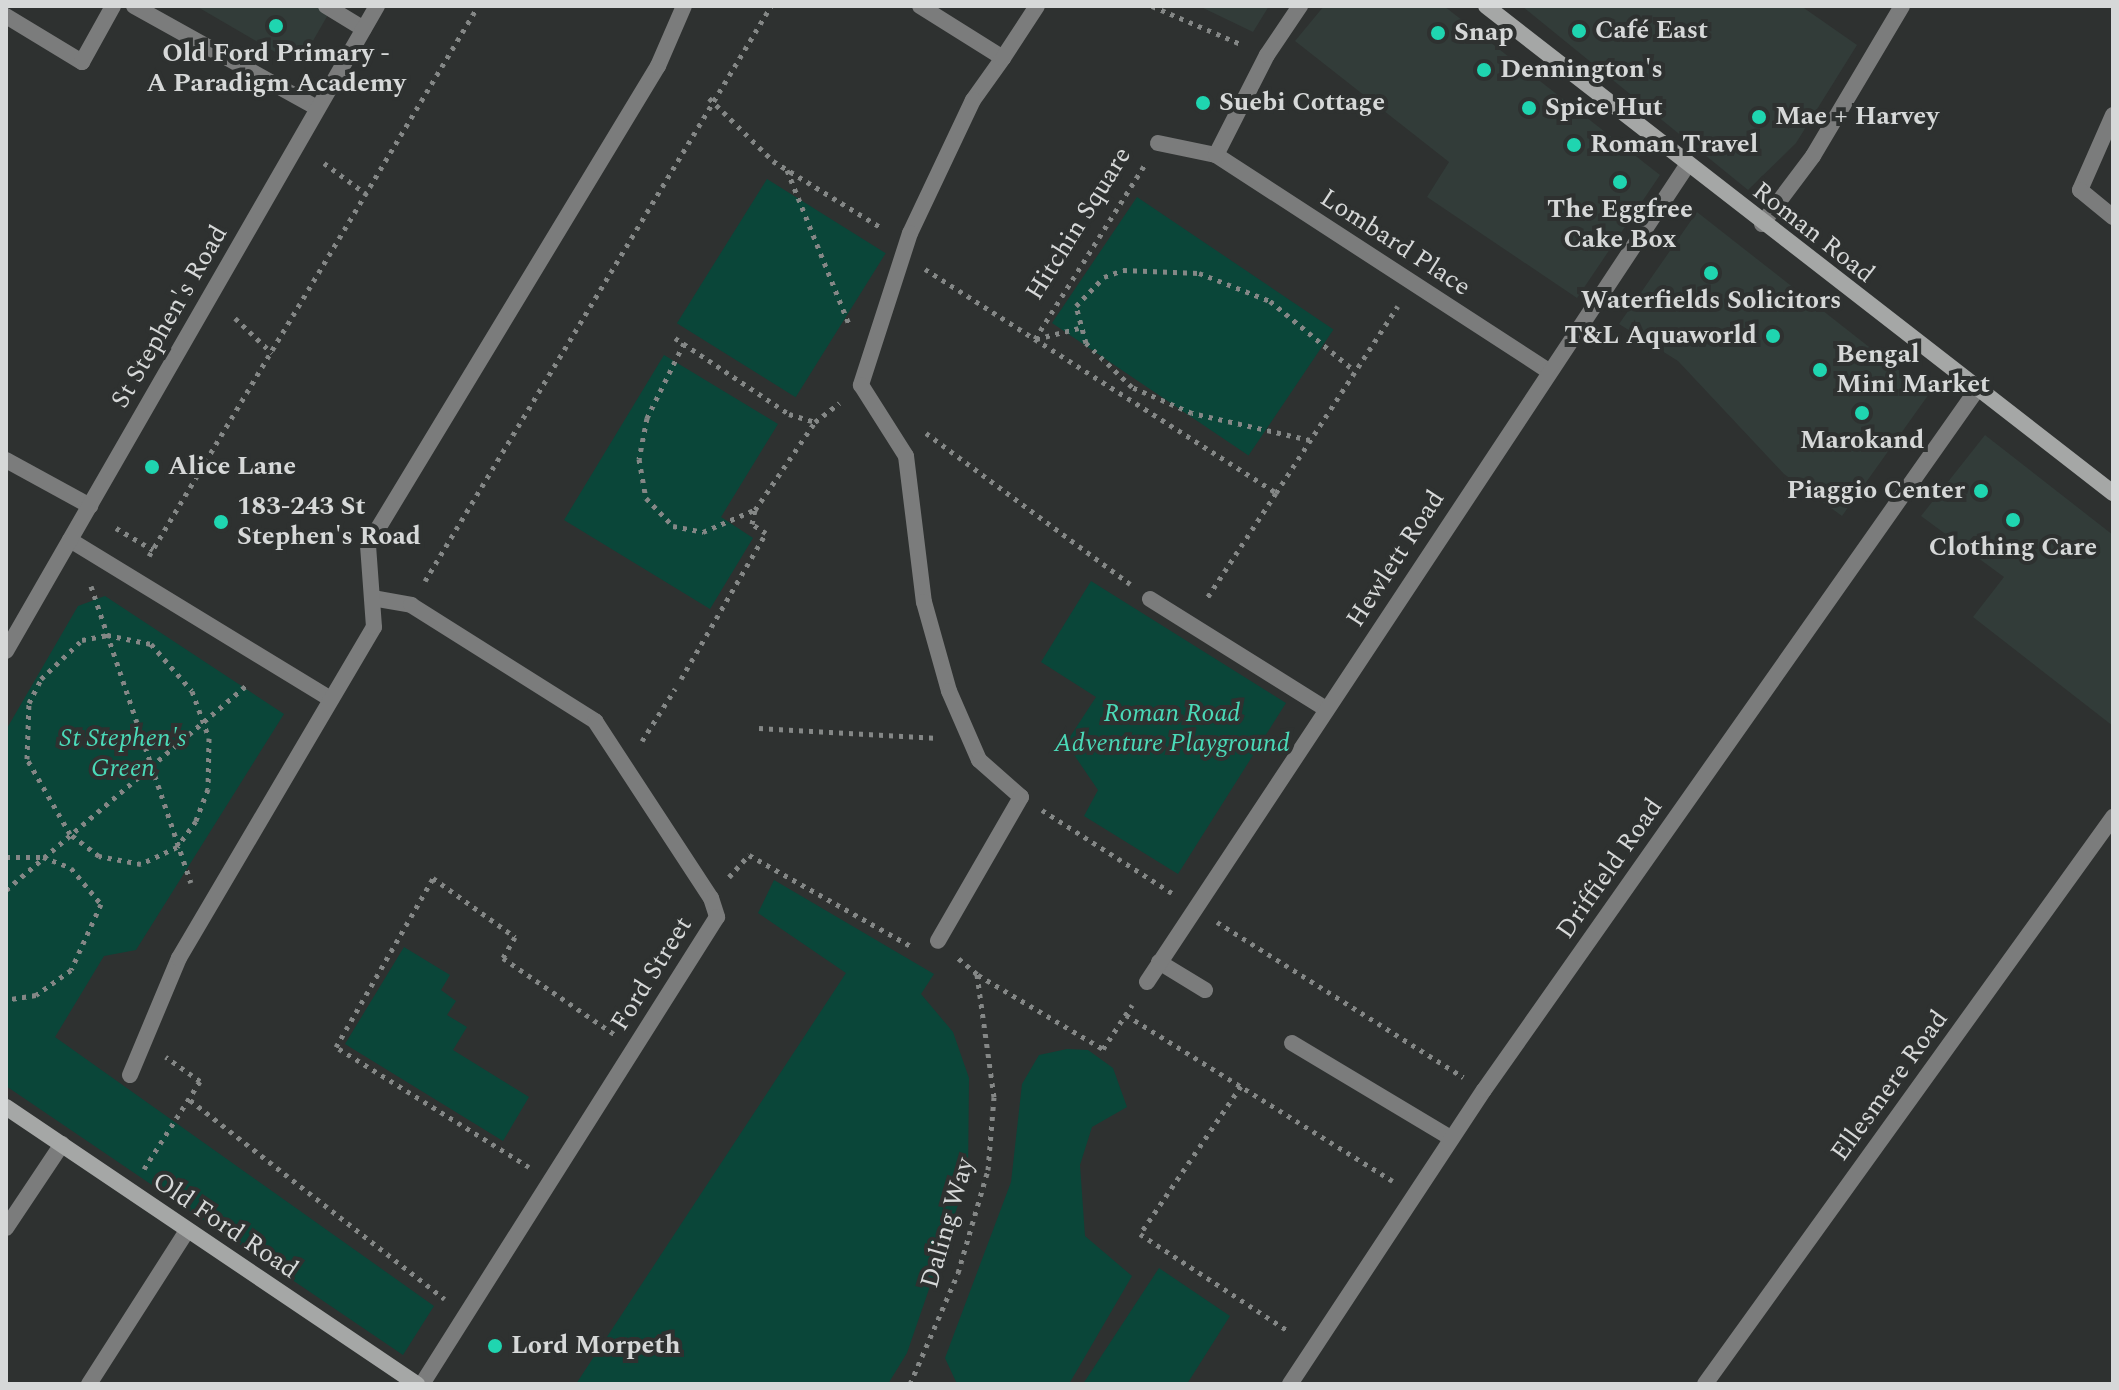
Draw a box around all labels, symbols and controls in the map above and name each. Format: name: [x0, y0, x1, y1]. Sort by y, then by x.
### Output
place label: Café East: [1595, 15, 1708, 47]
marker: Old Ford Primary - A Paradigm Academy: [267, 17, 285, 35]
place label: Snap: [1454, 17, 1514, 49]
marker: Café East: [1570, 22, 1588, 40]
marker: Snap: [1429, 24, 1447, 42]
place label: Old Ford Primary - A Paradigm Academy: [146, 38, 406, 100]
place label: Dennington's: [1500, 54, 1663, 86]
marker: Dennington's: [1475, 61, 1493, 79]
place label: Suebi Cottage: [1219, 87, 1385, 119]
place label: Spice Hut: [1545, 92, 1663, 124]
marker: Suebi Cottage: [1194, 94, 1212, 112]
marker: Spice Hut: [1520, 99, 1538, 117]
place label: Mae + Harvey: [1775, 101, 1939, 133]
marker: Mae + Harvey: [1750, 108, 1768, 126]
place label: Roman Travel: [1590, 129, 1758, 161]
marker: Roman Travel: [1565, 136, 1583, 154]
street label: Hitchin Square: [1019, 142, 1139, 306]
marker: The Eggfree Cake Box: [1611, 173, 1629, 191]
street label: Roman Road: [1746, 176, 1880, 290]
street label: Lombard Place: [1314, 183, 1476, 303]
place label: The Eggfree Cake Box: [1547, 194, 1693, 256]
street label: St Stephen's Road: [105, 220, 235, 414]
marker: Waterfields Solicitors: [1702, 264, 1720, 282]
place label: Waterfields Solicitors: [1581, 285, 1841, 317]
place label: T&L Aquaworld: [1564, 320, 1757, 352]
marker: T&L Aquaworld: [1764, 327, 1782, 345]
place label: Bengal Mini Market: [1836, 339, 1990, 400]
marker: Bengal Mini Market: [1811, 361, 1829, 379]
marker: Marokand: [1853, 404, 1871, 422]
place label: Marokand: [1800, 425, 1924, 457]
place label: Alice Lane: [168, 451, 296, 483]
marker: Alice Lane: [143, 458, 161, 476]
place label: Piaggio Center: [1787, 475, 1965, 507]
marker: Piaggio Center: [1972, 482, 1990, 500]
street label: Hewlett Road: [1340, 485, 1452, 633]
place label: 183-243 St Stephen's Road: [237, 491, 421, 552]
marker: Clothing Care: [2004, 511, 2022, 529]
marker: 183-243 St Stephen's Road: [212, 513, 230, 531]
place label: Clothing Care: [1929, 532, 2097, 564]
park label: Roman Road Adventure Playground: [1054, 698, 1290, 760]
park label: St Stephen's Green: [60, 723, 186, 784]
street label: Driffield Road: [1550, 793, 1670, 945]
street label: Ford Street: [605, 911, 699, 1037]
street label: Ellesmere Road: [1825, 1004, 1955, 1168]
street label: Daling Way: [915, 1154, 981, 1292]
street label: Old Ford Road: [146, 1166, 304, 1286]
place label: Lord Morpeth: [511, 1330, 681, 1362]
marker: Lord Morpeth: [486, 1337, 504, 1355]

